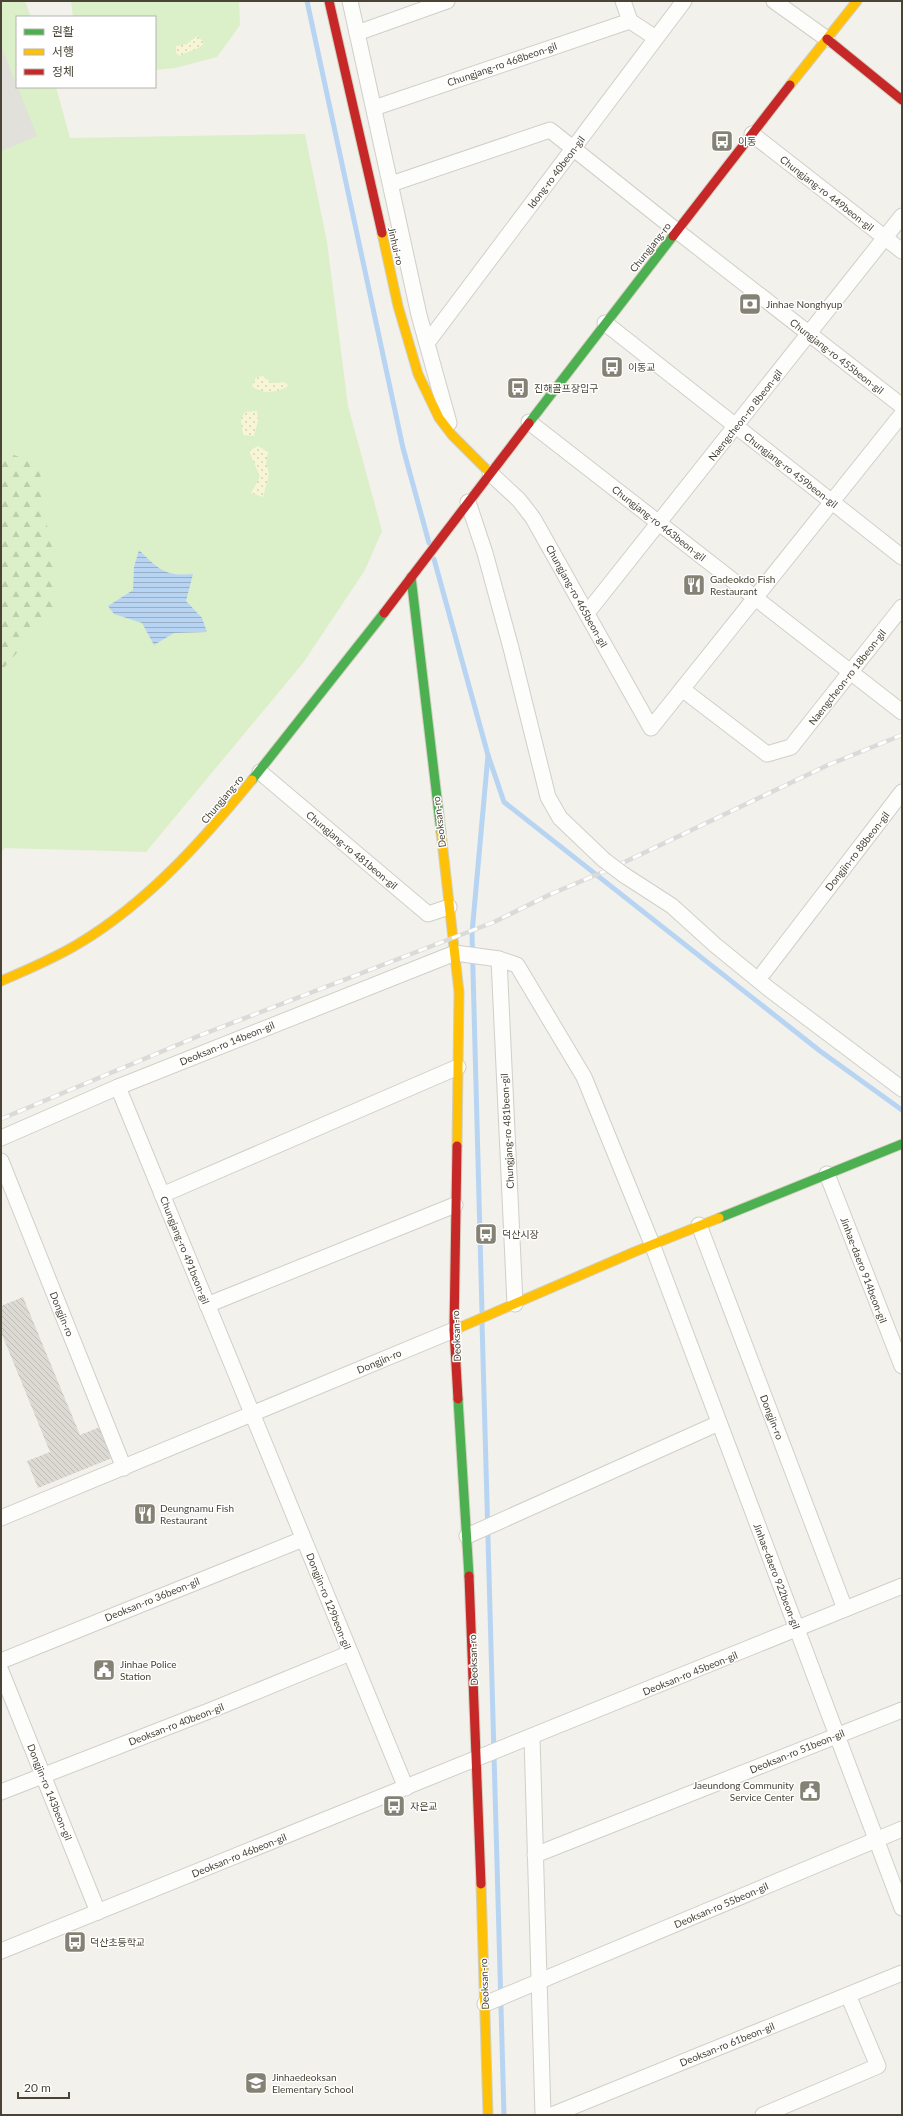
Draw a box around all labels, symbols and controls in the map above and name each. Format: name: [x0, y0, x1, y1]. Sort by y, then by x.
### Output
legend: [16, 16, 156, 88]
text: 원활: [52, 24, 74, 39]
street label: Chungjang-ro 468beon-gil: [446, 40, 558, 88]
text: 서행: [52, 44, 74, 59]
text: 정체: [52, 64, 74, 79]
bus stop icon: 이동: [709, 128, 735, 154]
street label: Idong-ro 40beon-gil: [525, 133, 587, 211]
place label: 이동: [738, 135, 756, 147]
street label: Chungjang-ro 449beon-gil: [778, 153, 876, 233]
street label: Chungjang-ro: [627, 220, 673, 274]
street label: Jinhui-ro: [386, 226, 406, 266]
bank icon: Jinhae Nonghyup: [737, 291, 763, 317]
place label: Jinhae Nonghyup: [766, 298, 843, 310]
street label: Chungjang-ro 455beon-gil: [788, 316, 886, 396]
bus stop icon: 이동교: [599, 354, 625, 380]
place label: 이동교: [628, 361, 656, 373]
street label: Naengcheon-ro 8beon-gil: [706, 367, 784, 463]
bus stop icon: 진해골프장입구: [505, 375, 531, 401]
place label: 진해골프장입구: [534, 382, 598, 394]
street label: Chungjang-ro 459beon-gil: [742, 430, 840, 510]
street label: Chungjang-ro 463beon-gil: [610, 483, 708, 563]
street label: Chungjang-ro 465beon-gil: [544, 543, 610, 649]
restaurant icon: Gadeokdo Fish Restaurant: [681, 572, 707, 598]
place label: Gadeokdo Fish Restaurant: [710, 573, 775, 597]
street label: Naengcheon-ro 18beon-gil: [806, 627, 888, 727]
street label: Chungjang-ro: [198, 772, 246, 826]
street label: Deoksan-ro: [430, 796, 448, 848]
street label: Chungjang-ro 481beon-gil: [304, 808, 400, 892]
street label: Dongjin-ro 88beon-gil: [822, 809, 892, 893]
street label: Deoksan-ro 14beon-gil: [178, 1018, 276, 1068]
street label: Chungjang-ro 481beon-gil: [498, 1073, 516, 1189]
street label: Chungjang-ro 491beon-gil: [158, 1194, 212, 1306]
street label: Jinhae-daero 914beon-gil: [838, 1215, 890, 1325]
bus stop icon: 덕산시장: [473, 1221, 499, 1247]
place label: 덕산시장: [502, 1228, 539, 1240]
street label: Dongjin-ro: [48, 1290, 77, 1338]
street label: Deoksan-ro: [449, 1310, 463, 1362]
street label: Dongjin-ro: [355, 1346, 403, 1376]
street label: Dongjin-ro: [758, 1393, 786, 1441]
restaurant icon: Deungnamu Fish Restaurant: [132, 1501, 158, 1527]
place label: Deungnamu Fish Restaurant: [160, 1502, 234, 1526]
street label: Jinhae-daero 922beon-gil: [751, 1521, 803, 1631]
street label: Dongjin-ro 129beon-gil: [304, 1551, 354, 1651]
street label: Deoksan-ro 36beon-gil: [103, 1574, 201, 1624]
street label: Deoksan-ro: [466, 1634, 480, 1686]
street label: Deoksan-ro 45beon-gil: [641, 1648, 739, 1698]
public building icon: Jinhae Police Station: [91, 1657, 117, 1683]
place label: Jinhae Police Station: [120, 1658, 177, 1682]
street label: Deoksan-ro 40beon-gil: [127, 1700, 225, 1748]
street label: Deoksan-ro 51beon-gil: [748, 1726, 846, 1776]
street label: Dongjin-ro 143beon-gil: [25, 1742, 75, 1842]
public building icon: Jaeundong Community Service Center: [797, 1778, 823, 1804]
place label: Jaeundong Community Service Center: [693, 1779, 795, 1803]
bus stop icon: 자은교: [381, 1793, 407, 1819]
place label: 자은교: [410, 1800, 438, 1812]
street label: Deoksan-ro 46beon-gil: [190, 1830, 288, 1880]
street label: Deoksan-ro 55beon-gil: [672, 1880, 770, 1930]
bus stop icon: 덕산초등학교: [62, 1929, 88, 1955]
place label: 덕산초등학교: [90, 1936, 145, 1948]
street label: Deoksan-ro: [477, 1958, 491, 2010]
street label: Deoksan-ro 61beon-gil: [678, 2019, 776, 2069]
school or university icon: Jinhaedeoksan Elementary School: [243, 2070, 269, 2096]
place label: Jinhaedeoksan Elementary School: [272, 2071, 354, 2095]
scale bar: [18, 2074, 69, 2100]
text: 20 m: [24, 2080, 51, 2095]

